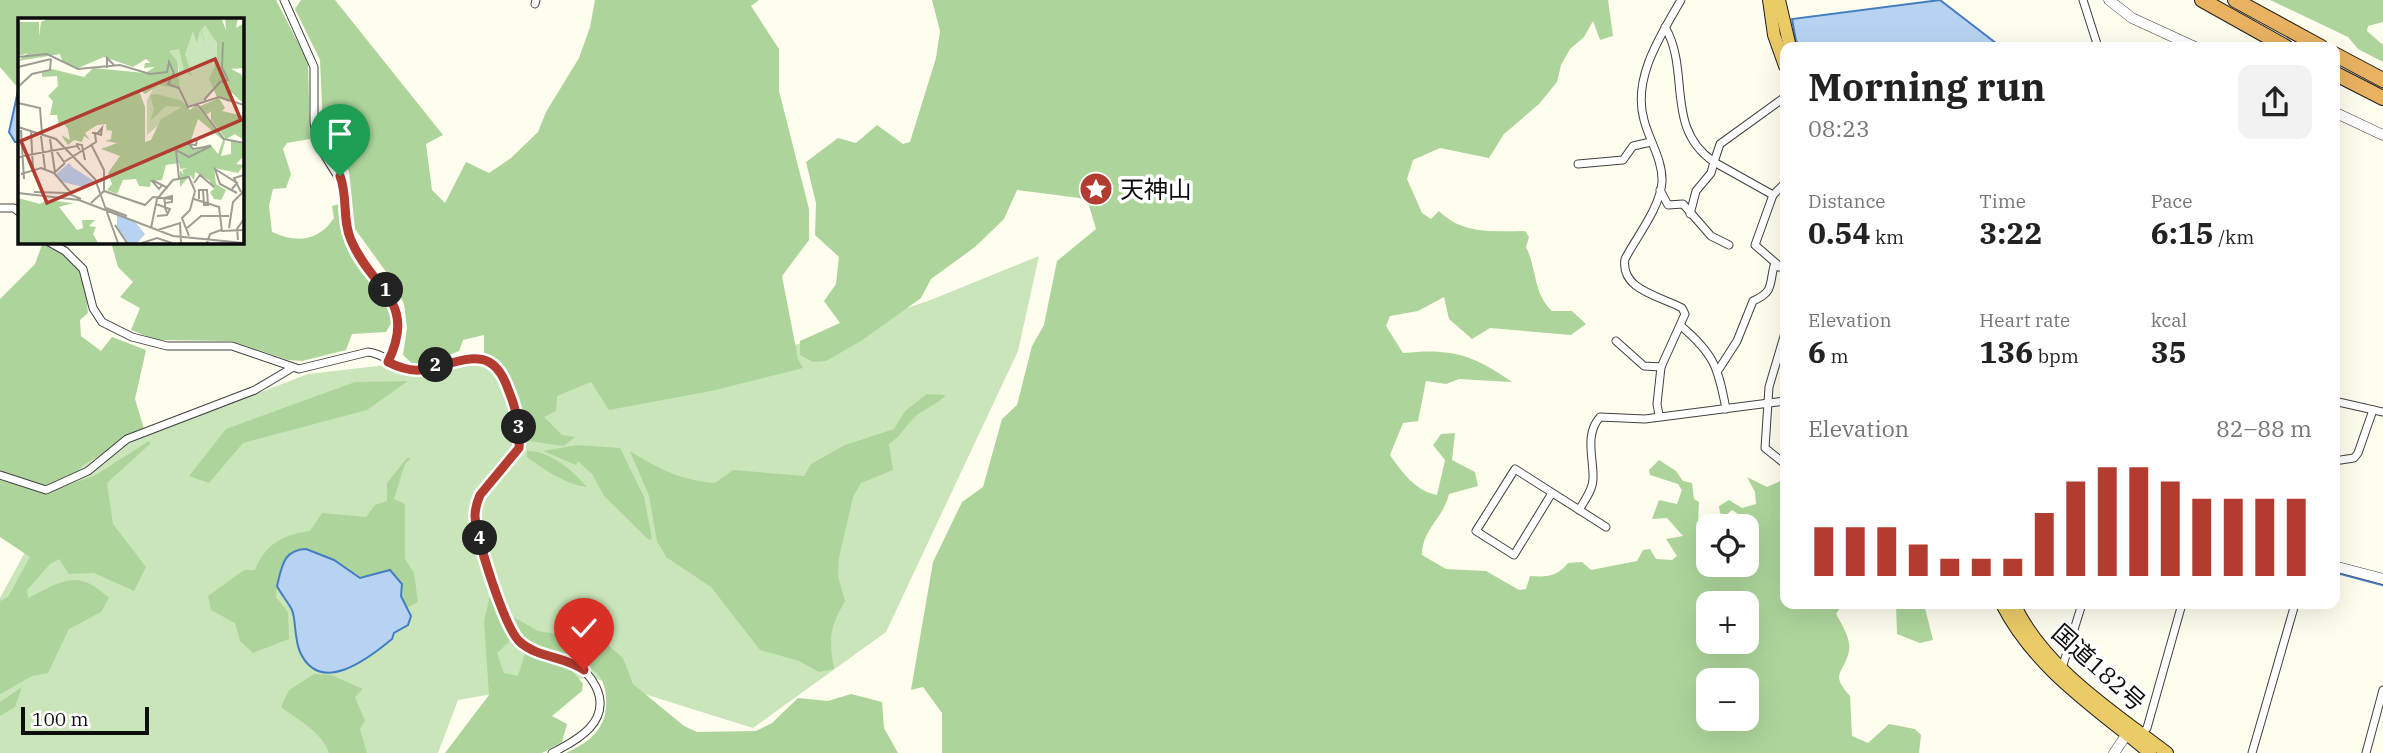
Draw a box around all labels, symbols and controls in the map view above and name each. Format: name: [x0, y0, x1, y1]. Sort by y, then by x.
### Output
inset map: [18, 18, 243, 243]
text: Morning run: [1808, 62, 2046, 111]
button: share: [2238, 65, 2312, 139]
pin: [310, 104, 370, 176]
text: 08:23: [1808, 113, 1870, 143]
icon: arrive: [321, 115, 359, 153]
place icon: 天神山: [1077, 170, 1115, 208]
place label: 天神山: [1120, 173, 1192, 205]
text: Distance: [1808, 189, 1886, 213]
text: Time: [1979, 189, 2026, 213]
text: Pace: [2151, 189, 2192, 213]
text: 0.54: [1808, 213, 1870, 252]
text: 3:22: [1979, 213, 2042, 252]
text: 6:15: [2151, 213, 2214, 252]
text: km: [1870, 225, 1904, 249]
text: /km: [2214, 225, 2254, 249]
pin: 1: [368, 272, 404, 308]
text: 1: [380, 277, 391, 301]
text: Elevation: [1808, 308, 1892, 332]
text: Heart rate: [1979, 308, 2070, 332]
text: kcal: [2151, 308, 2187, 332]
text: 6: [1808, 332, 1826, 371]
text: 136: [1979, 332, 2033, 371]
text: 35: [2151, 332, 2187, 371]
text: m: [1826, 344, 1849, 368]
text: bpm: [2033, 344, 2079, 368]
pin: 2: [418, 348, 453, 382]
text: 2: [430, 352, 441, 376]
pin: 3: [502, 410, 536, 444]
text: Elevation: [1808, 413, 1909, 443]
text: 82–88 m: [2216, 413, 2312, 443]
text: 3: [513, 414, 524, 438]
map controls: [1696, 514, 1759, 731]
button: locate: [1696, 514, 1759, 577]
pin: 4: [462, 520, 498, 556]
text: 4: [474, 525, 485, 549]
button: +: [1696, 591, 1759, 654]
pin: [554, 598, 614, 670]
icon: check: [565, 609, 603, 647]
street label: 国道182号: [2045, 617, 2153, 717]
button: −: [1696, 668, 1759, 731]
scale bar: [21, 704, 149, 736]
text: 100 m: [32, 707, 89, 731]

